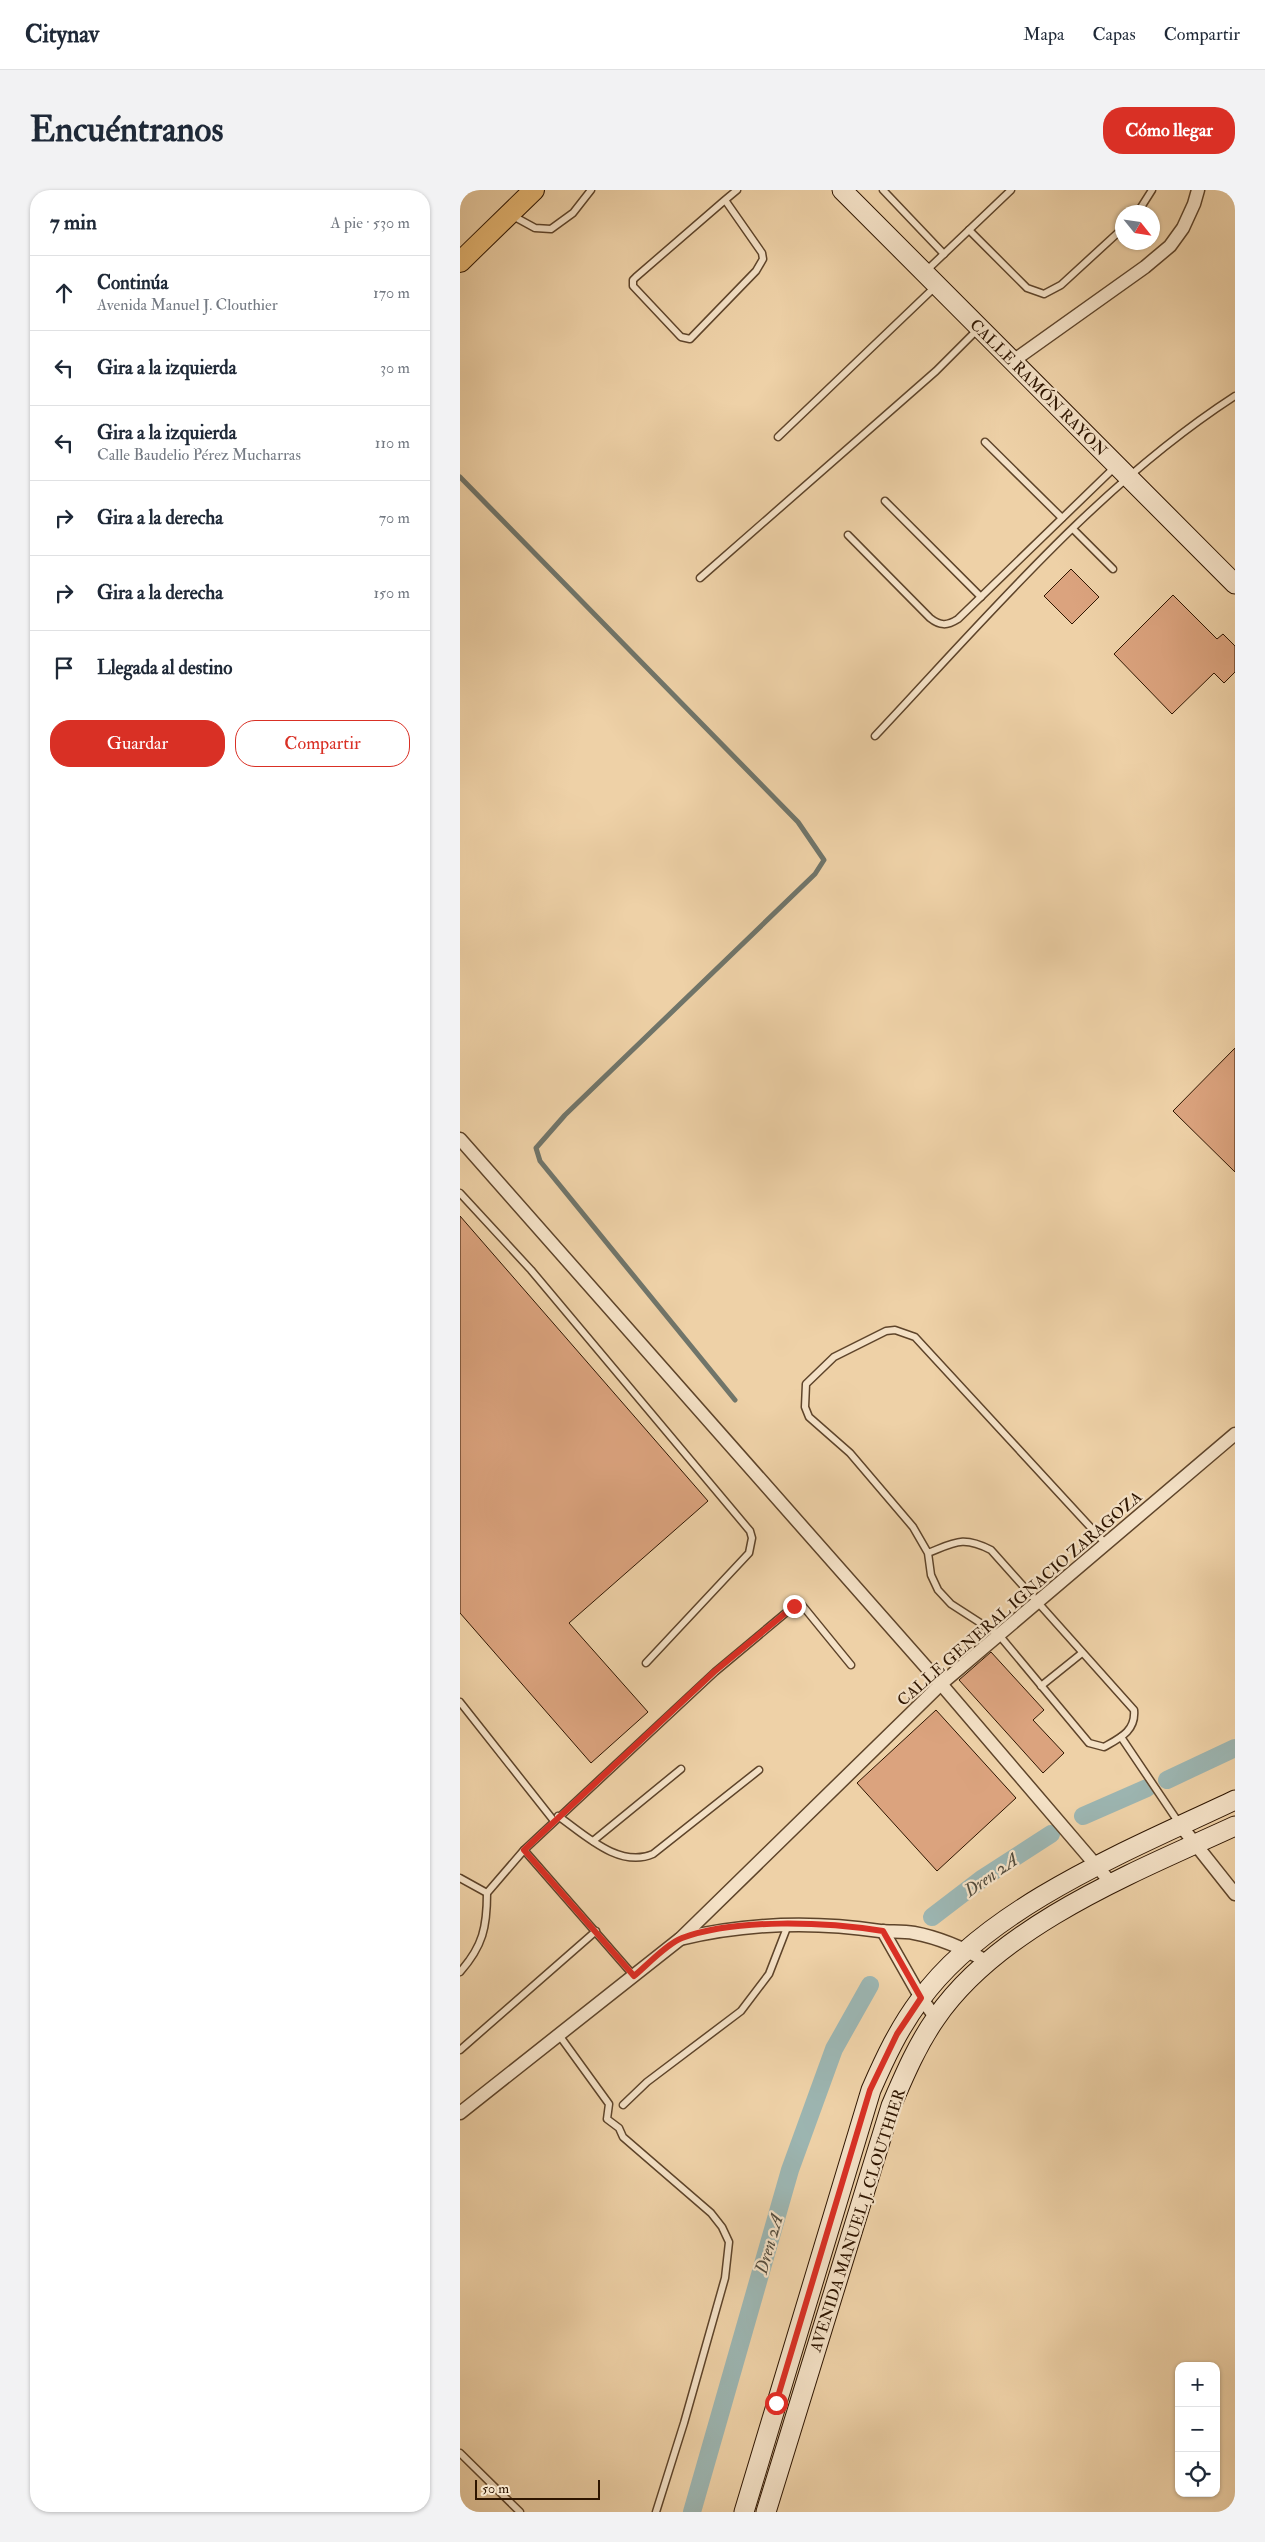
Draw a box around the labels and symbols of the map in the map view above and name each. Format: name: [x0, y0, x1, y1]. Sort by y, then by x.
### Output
north arrow: [1115, 205, 1160, 250]
street label: CALLE RAMÓN RAYON: [965, 314, 1112, 461]
street label: CALLE GENERAL IGNACIO ZARAGOZA: [893, 1487, 1146, 1711]
route end: [783, 1595, 806, 1618]
water label: Dren 2A: [959, 1848, 1024, 1903]
street label: AVENIDA MANUEL J. CLOUTHIER: [806, 2086, 911, 2356]
water label: Dren 2A: [750, 2211, 789, 2278]
route start: [765, 2392, 788, 2415]
scale bar: [475, 2477, 600, 2500]

